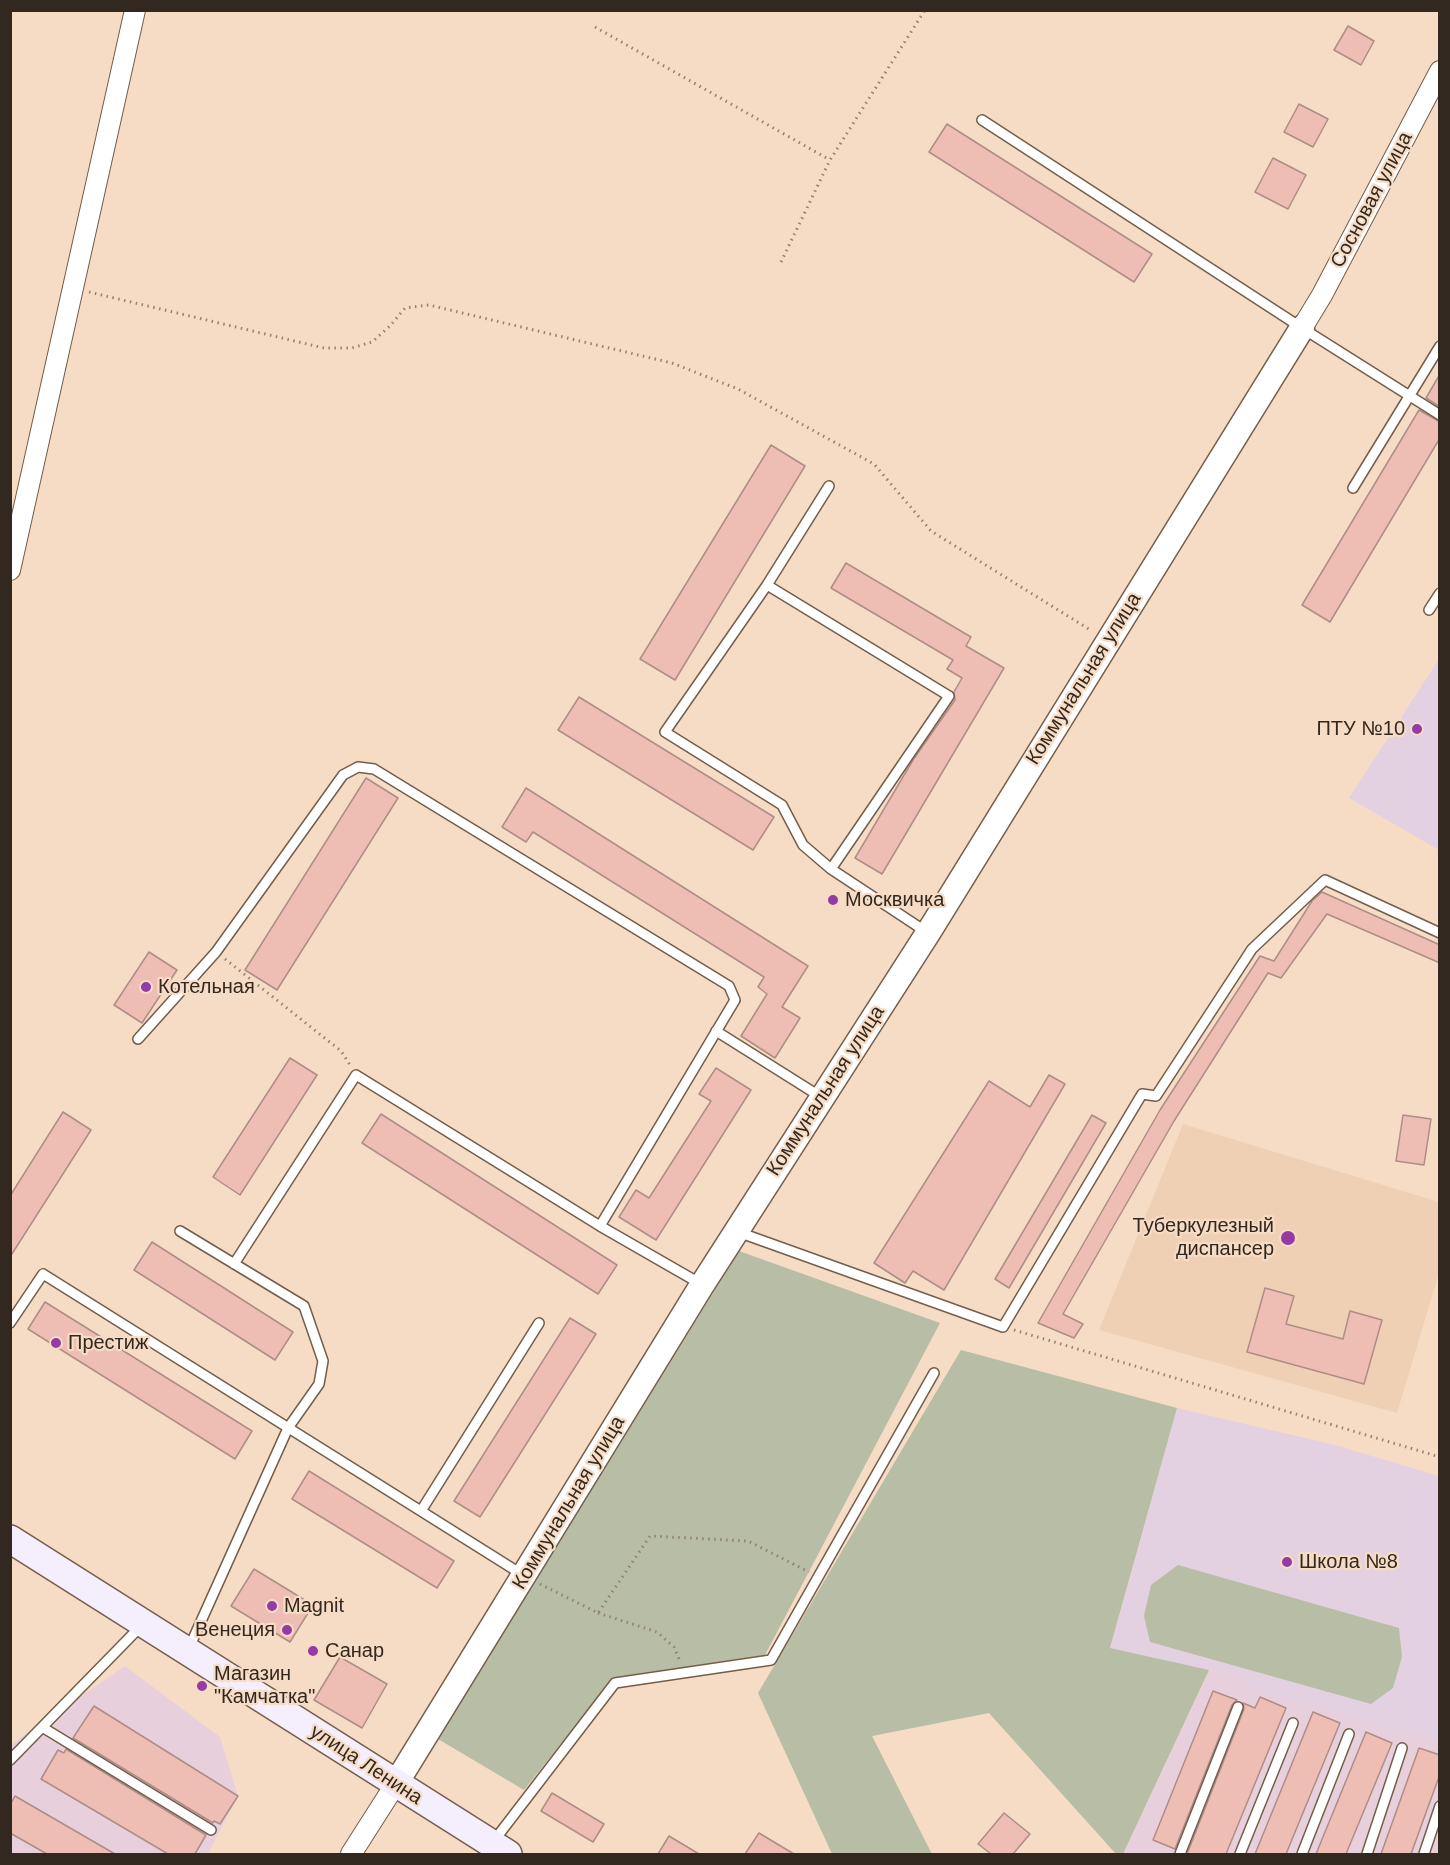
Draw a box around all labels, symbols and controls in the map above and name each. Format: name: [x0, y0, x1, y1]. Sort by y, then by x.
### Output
street label: Сосновая улица: [1326, 128, 1418, 272]
street label: Коммунальная улица: [1021, 589, 1147, 769]
place label: ПТУ №10: [1316, 717, 1405, 741]
marker: ПТУ №10: [1410, 722, 1424, 736]
place label: Москвичка: [845, 888, 944, 912]
marker: Москвичка: [826, 893, 840, 907]
place label: Котельная: [158, 975, 255, 999]
marker: Котельная: [139, 980, 153, 994]
street label: Коммунальная улица: [762, 1001, 890, 1181]
place label: Туберкулезный диспансер: [1133, 1214, 1274, 1261]
marker: Туберкулезный диспансер: [1279, 1229, 1297, 1247]
place label: Престиж: [68, 1331, 148, 1355]
marker: Престиж: [49, 1336, 63, 1350]
street label: Коммунальная улица: [508, 1412, 630, 1594]
place label: Школа №8: [1299, 1550, 1398, 1574]
marker: Школа №8: [1280, 1555, 1294, 1569]
place label: Magnit: [284, 1594, 344, 1618]
marker: Magnit: [265, 1599, 279, 1613]
place label: Венеция: [195, 1618, 275, 1642]
marker: Венеция: [280, 1623, 294, 1637]
place label: Санар: [325, 1639, 384, 1663]
marker: Санар: [306, 1644, 320, 1658]
place label: Магазин "Камчатка": [214, 1662, 315, 1709]
marker: Магазин "Камчатка": [195, 1679, 209, 1693]
street label: улица Ленина: [305, 1720, 427, 1810]

